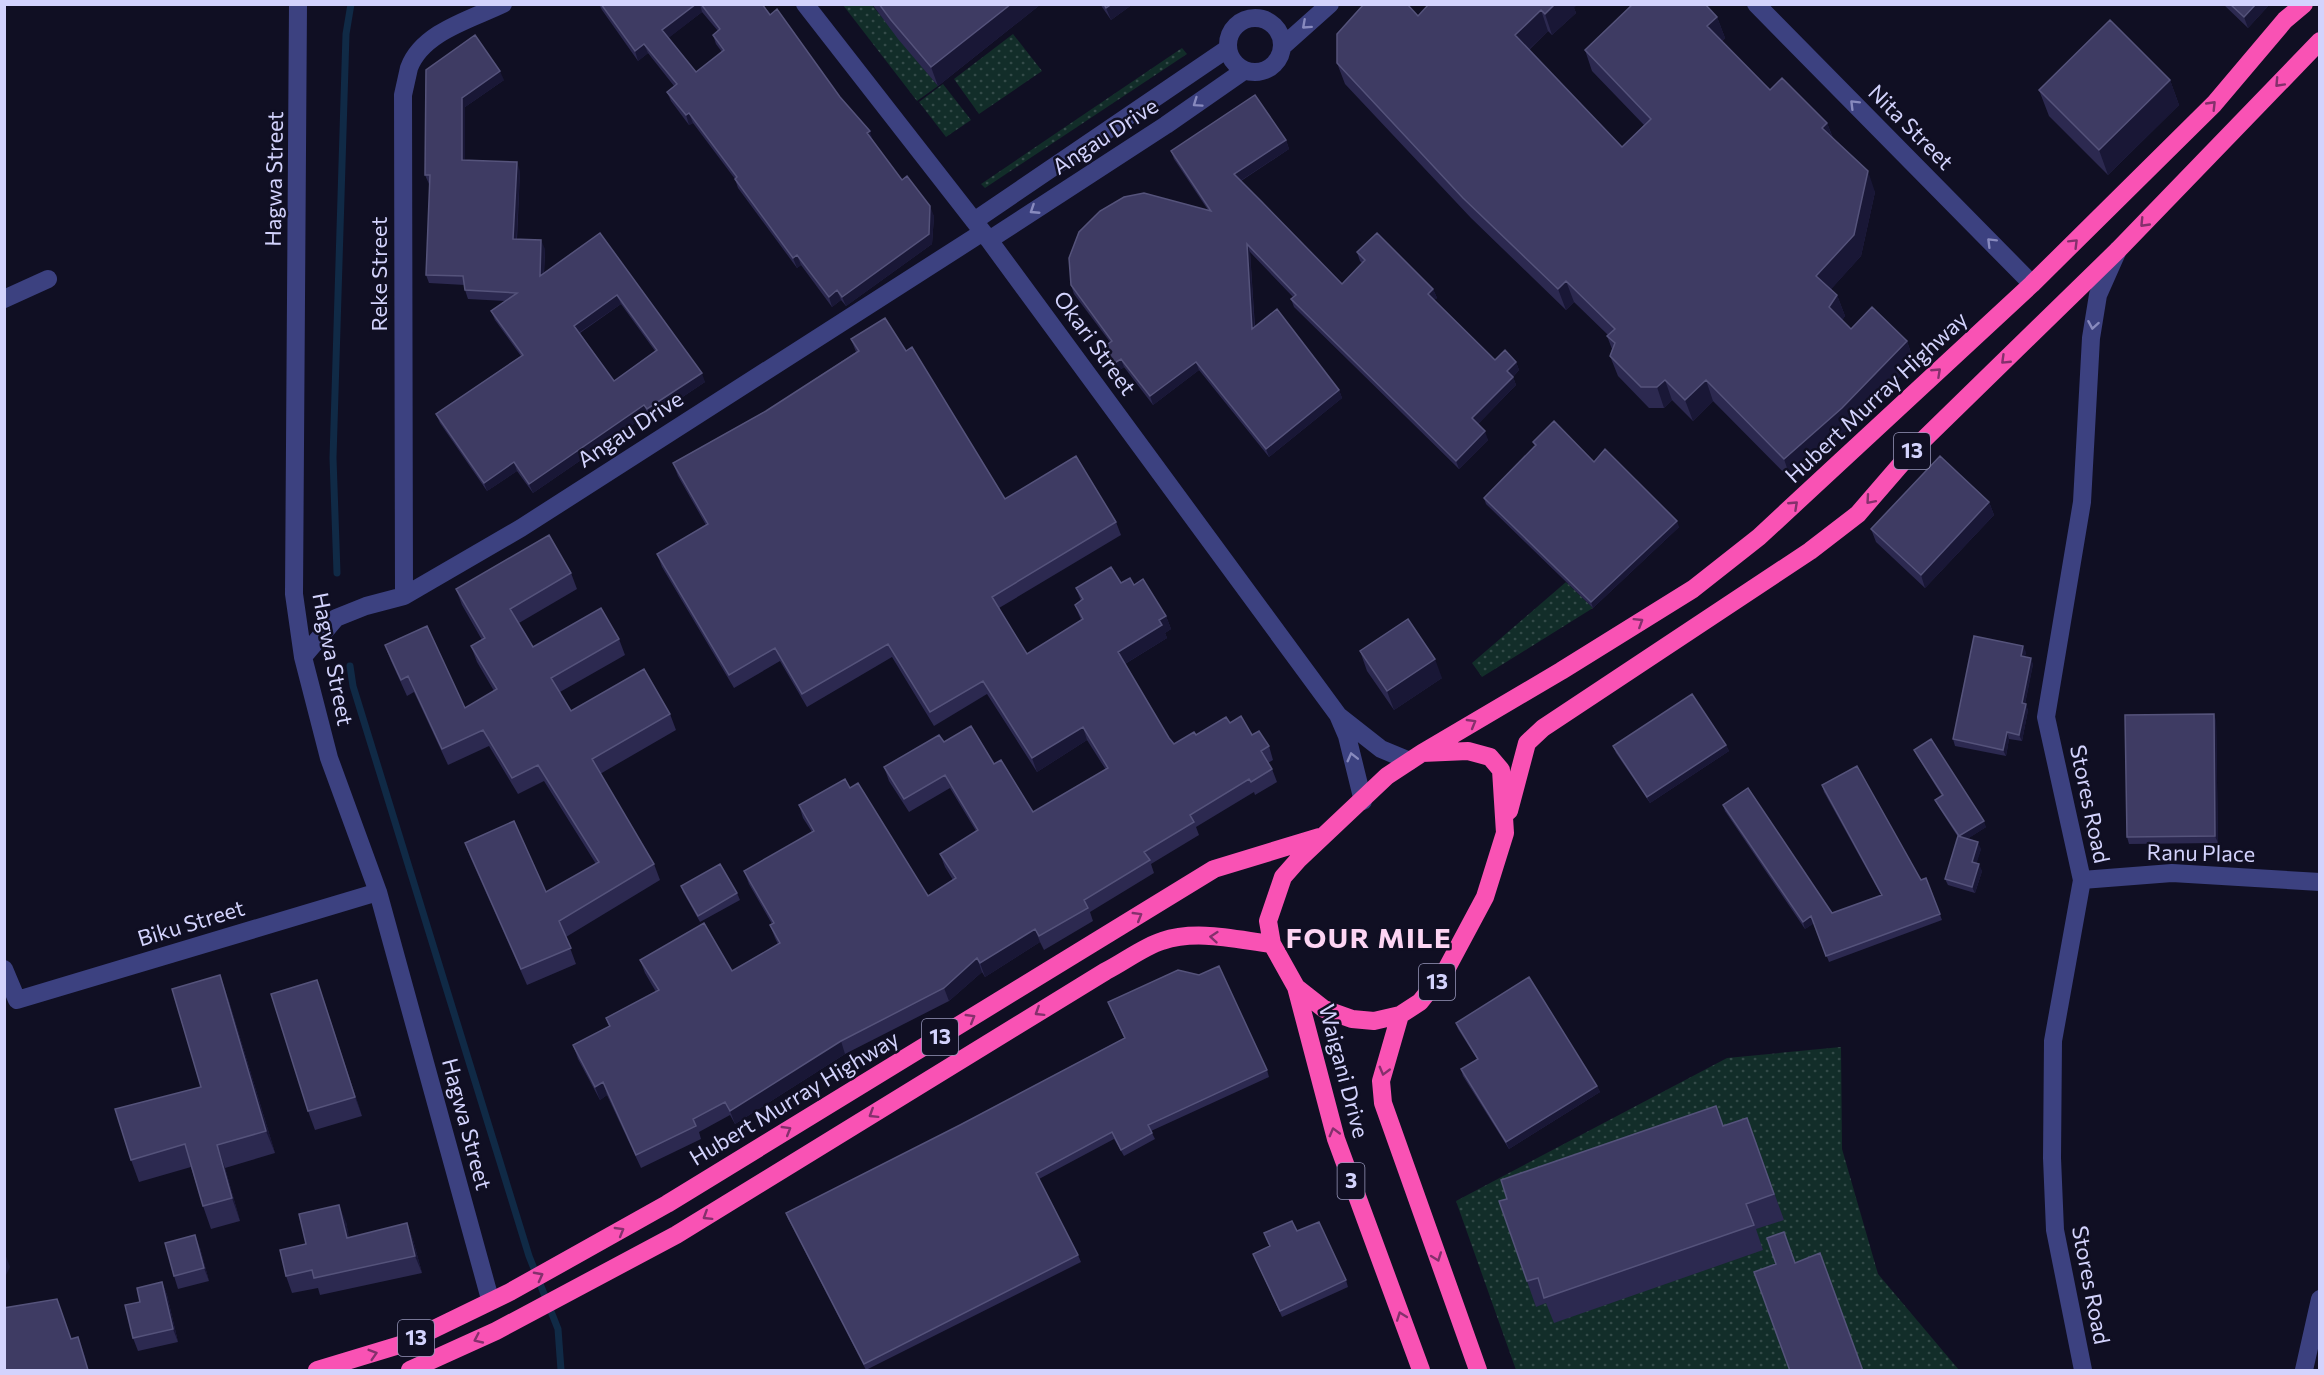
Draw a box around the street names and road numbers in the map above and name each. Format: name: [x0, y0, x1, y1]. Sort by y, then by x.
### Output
street label: Nita Street: [1863, 79, 1959, 175]
street label: Angau Drive: [1047, 91, 1163, 180]
street label: Hagwa Street: [259, 111, 288, 247]
street label: Reke Street: [365, 216, 392, 332]
street label: Okari Street: [1049, 285, 1142, 400]
street label: Hubert Murray Highway: [1779, 305, 1972, 488]
street label: Angau Drive: [572, 384, 688, 473]
road number: 13: [1894, 433, 1930, 469]
street label: Hagwa Street: [307, 590, 360, 728]
street label: Stores Road: [2065, 742, 2116, 866]
street label: Ranu Place: [2146, 838, 2256, 867]
street label: Biku Street: [134, 893, 248, 952]
road number: 13: [1419, 964, 1455, 1000]
street label: Waigani Drive: [1314, 1001, 1375, 1141]
road number: 13: [922, 1019, 958, 1055]
street label: Hubert Murray Highway: [684, 1024, 903, 1171]
street label: Hagwa Street: [437, 1055, 498, 1193]
road number: 3: [1338, 1163, 1364, 1199]
street label: Stores Road: [2067, 1223, 2116, 1347]
road number: 13: [398, 1320, 434, 1356]

